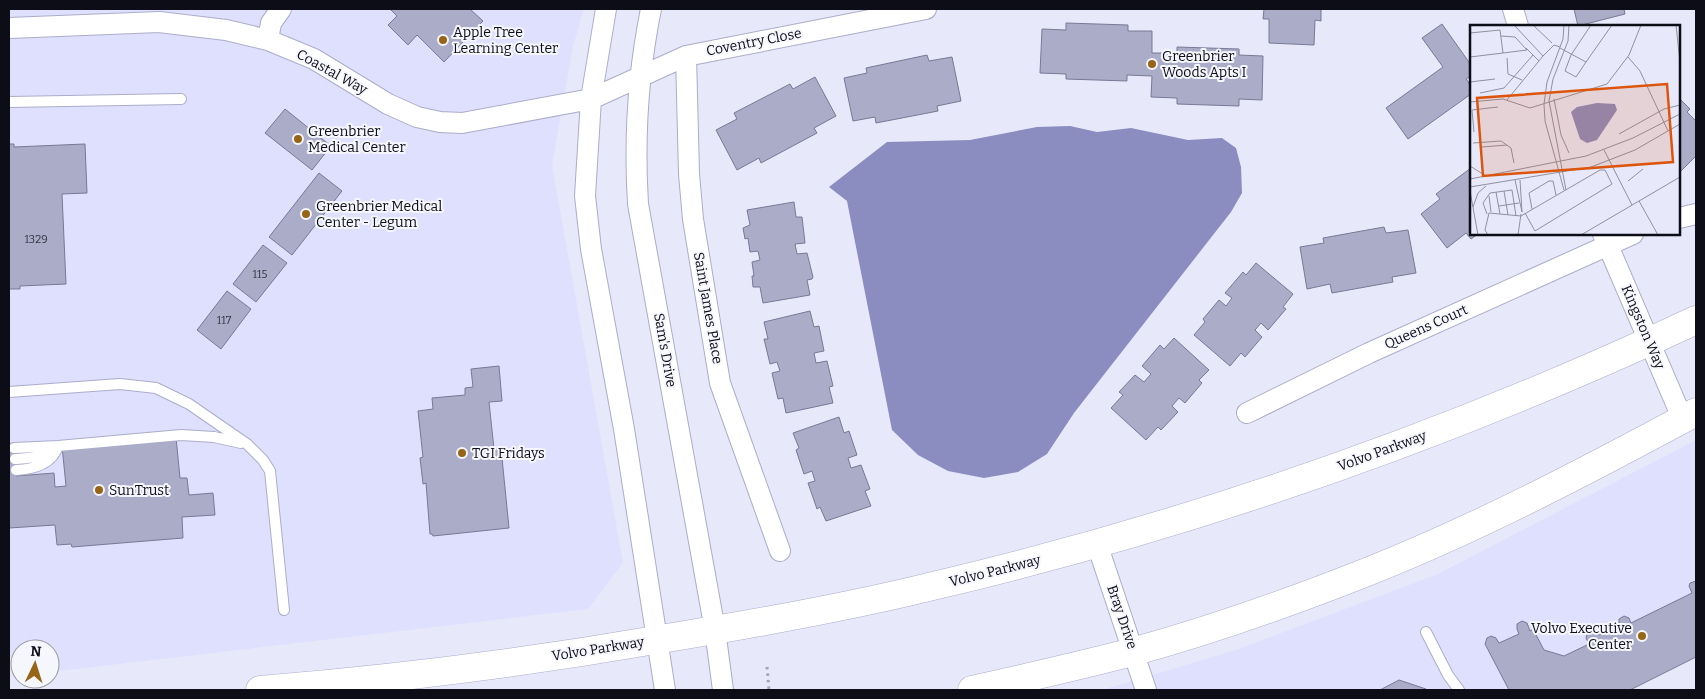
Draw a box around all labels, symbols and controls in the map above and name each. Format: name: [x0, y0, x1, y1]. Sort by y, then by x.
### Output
place label: Apple Tree Learning Center: [453, 24, 558, 57]
street label: Coventry Close: [705, 24, 803, 60]
inset map: [1470, 25, 1680, 235]
marker: Apple Tree Learning Center: [437, 34, 449, 46]
street label: Coastal Way: [294, 46, 371, 99]
place label: Greenbrier Woods Apts I: [1162, 48, 1247, 81]
marker: Greenbrier Woods Apts I: [1146, 58, 1158, 70]
place label: Greenbrier Medical Center: [308, 123, 406, 156]
marker: Greenbrier Medical Center: [292, 133, 304, 145]
place label: Greenbrier Medical Center - Legum: [316, 198, 442, 231]
marker: Greenbrier Medical Center - Legum: [300, 208, 312, 220]
house number: 1329: [24, 233, 48, 246]
street label: Saint James Place: [690, 251, 726, 365]
house number: 115: [253, 268, 268, 281]
street label: Kingston Way: [1618, 282, 1669, 372]
street label: Queens Court: [1382, 301, 1470, 353]
street label: Sam's Drive: [650, 312, 680, 388]
house number: 117: [217, 314, 232, 327]
street label: Volvo Parkway: [1335, 427, 1429, 475]
place label: TGI Fridays: [472, 445, 545, 462]
marker: TGI Fridays: [456, 447, 468, 459]
place label: SunTrust: [109, 482, 169, 499]
marker: SunTrust: [93, 484, 105, 496]
street label: Volvo Parkway: [948, 551, 1043, 591]
street label: Bray Drive: [1103, 583, 1141, 651]
place label: Volvo Executive Center: [1531, 620, 1632, 653]
marker: Volvo Executive Center: [1636, 630, 1648, 642]
street label: Volvo Parkway: [551, 633, 646, 665]
north arrow: [10, 639, 60, 689]
text: N: [30, 643, 42, 660]

